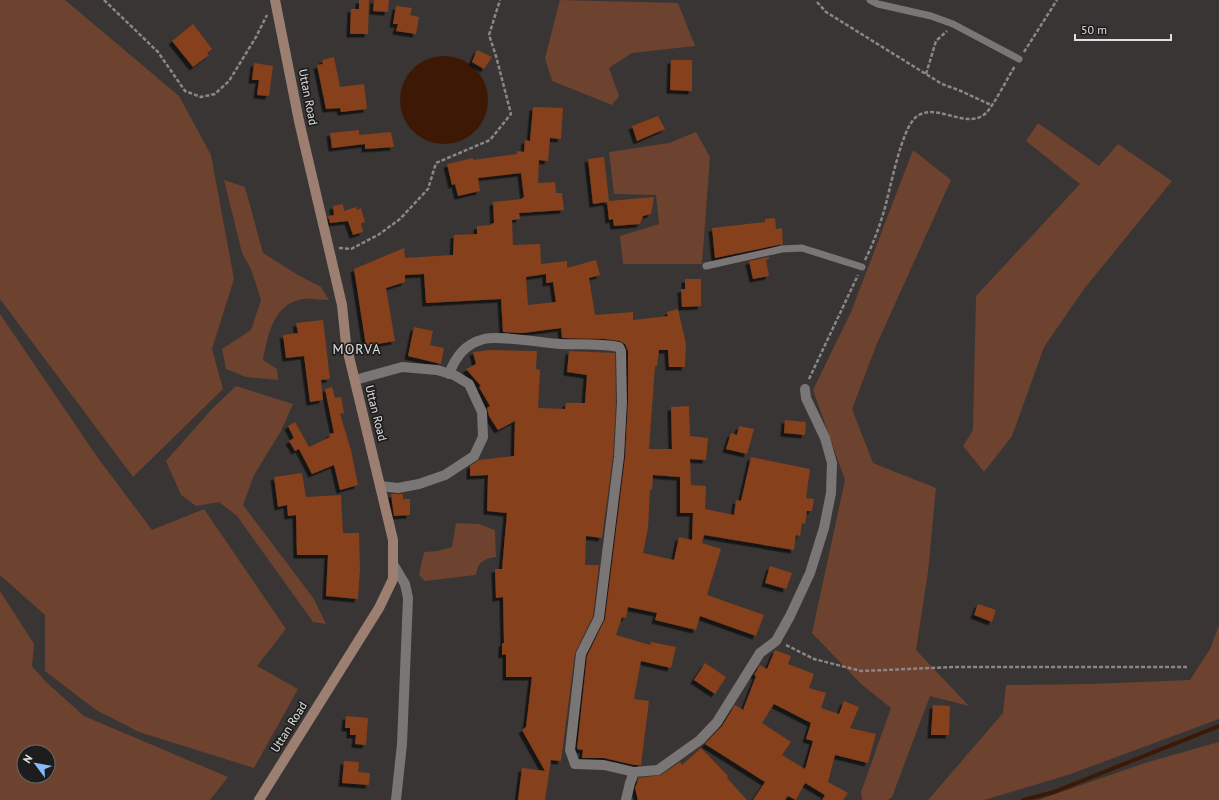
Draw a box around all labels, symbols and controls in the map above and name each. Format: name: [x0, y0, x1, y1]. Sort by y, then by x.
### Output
scale bar: [1075, 16, 1171, 42]
text: 50 m: [1081, 22, 1107, 37]
street label: Uttan Road: [296, 67, 321, 126]
district label: MORVA: [333, 340, 381, 358]
street label: Uttan Road: [362, 383, 391, 442]
street label: Uttan Road: [267, 699, 310, 755]
north arrow: [16, 744, 56, 784]
text: N: [20, 752, 35, 765]

